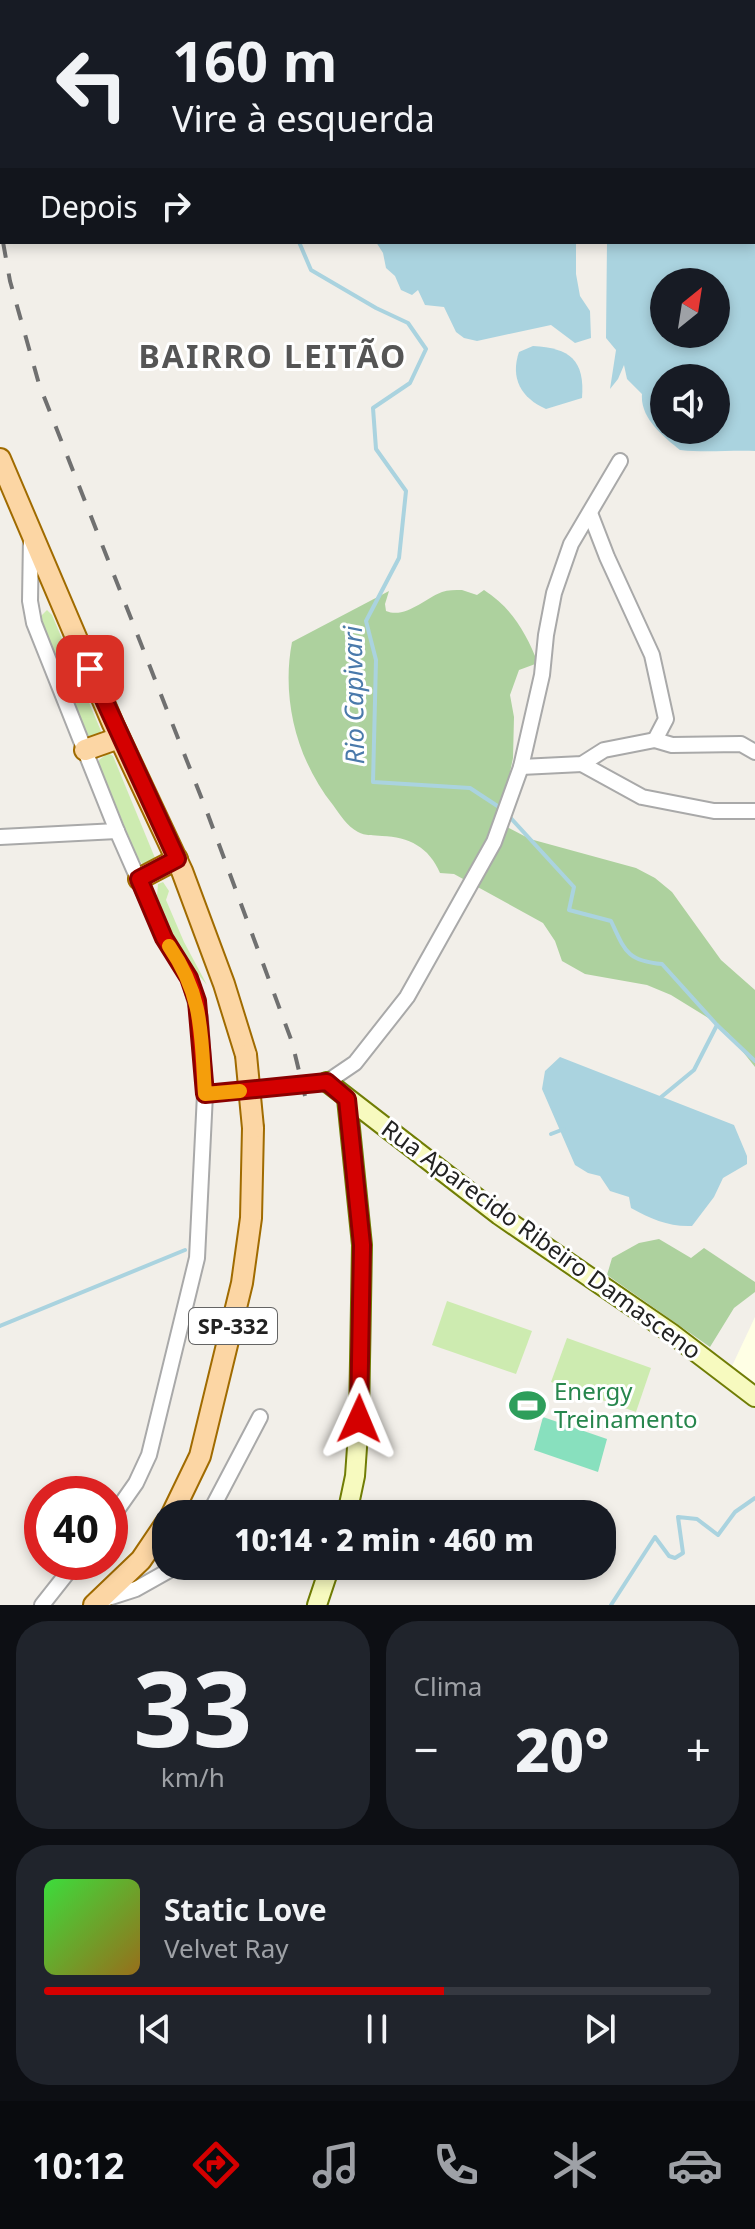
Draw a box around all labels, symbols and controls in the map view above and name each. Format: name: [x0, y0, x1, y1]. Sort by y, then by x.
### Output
text: 160 m: [172, 22, 337, 98]
icon: left: [40, 32, 144, 136]
text: Vire à esquerda: [172, 94, 435, 143]
icon: right: [154, 184, 198, 228]
text: Depois: [40, 186, 138, 227]
north arrow: [650, 268, 730, 348]
map controls: [650, 268, 730, 444]
district label: BAIRRO LEITÃO: [139, 334, 407, 377]
button: sound: [650, 364, 730, 444]
water label: Rio Capivari: [334, 624, 372, 765]
pin: [56, 635, 124, 703]
icon: arrive: [68, 647, 112, 691]
street label: Rua Aparecido Ribeiro Damasceno: [375, 1111, 708, 1366]
road number: SP-332: [189, 1308, 277, 1344]
place label: Energy Treinamento: [554, 1374, 698, 1435]
position arrow: [317, 1377, 401, 1461]
sports icon: Energy Treinamento: [509, 1387, 547, 1425]
speed limit sign: 40: [24, 1476, 128, 1580]
text: 10:14 · 2 min · 460 m: [234, 1519, 534, 1560]
text: 33: [133, 1636, 252, 1777]
text: Clima: [414, 1668, 482, 1704]
text: 20°: [515, 1708, 610, 1790]
text: −: [414, 1719, 439, 1779]
text: +: [686, 1719, 711, 1779]
text: km/h: [161, 1759, 225, 1795]
text: Static Love: [164, 1889, 327, 1930]
text: Velvet Ray: [164, 1930, 289, 1966]
icon: previous: [133, 2007, 177, 2051]
icon: pause: [355, 2007, 399, 2051]
icon: next: [578, 2007, 622, 2051]
icon: directions: [188, 2137, 244, 2193]
icon: music: [308, 2137, 364, 2193]
icon: phone: [428, 2137, 484, 2193]
icon: climate: [547, 2137, 603, 2193]
icon: car: [667, 2137, 723, 2193]
text: 10:12: [32, 2141, 124, 2190]

